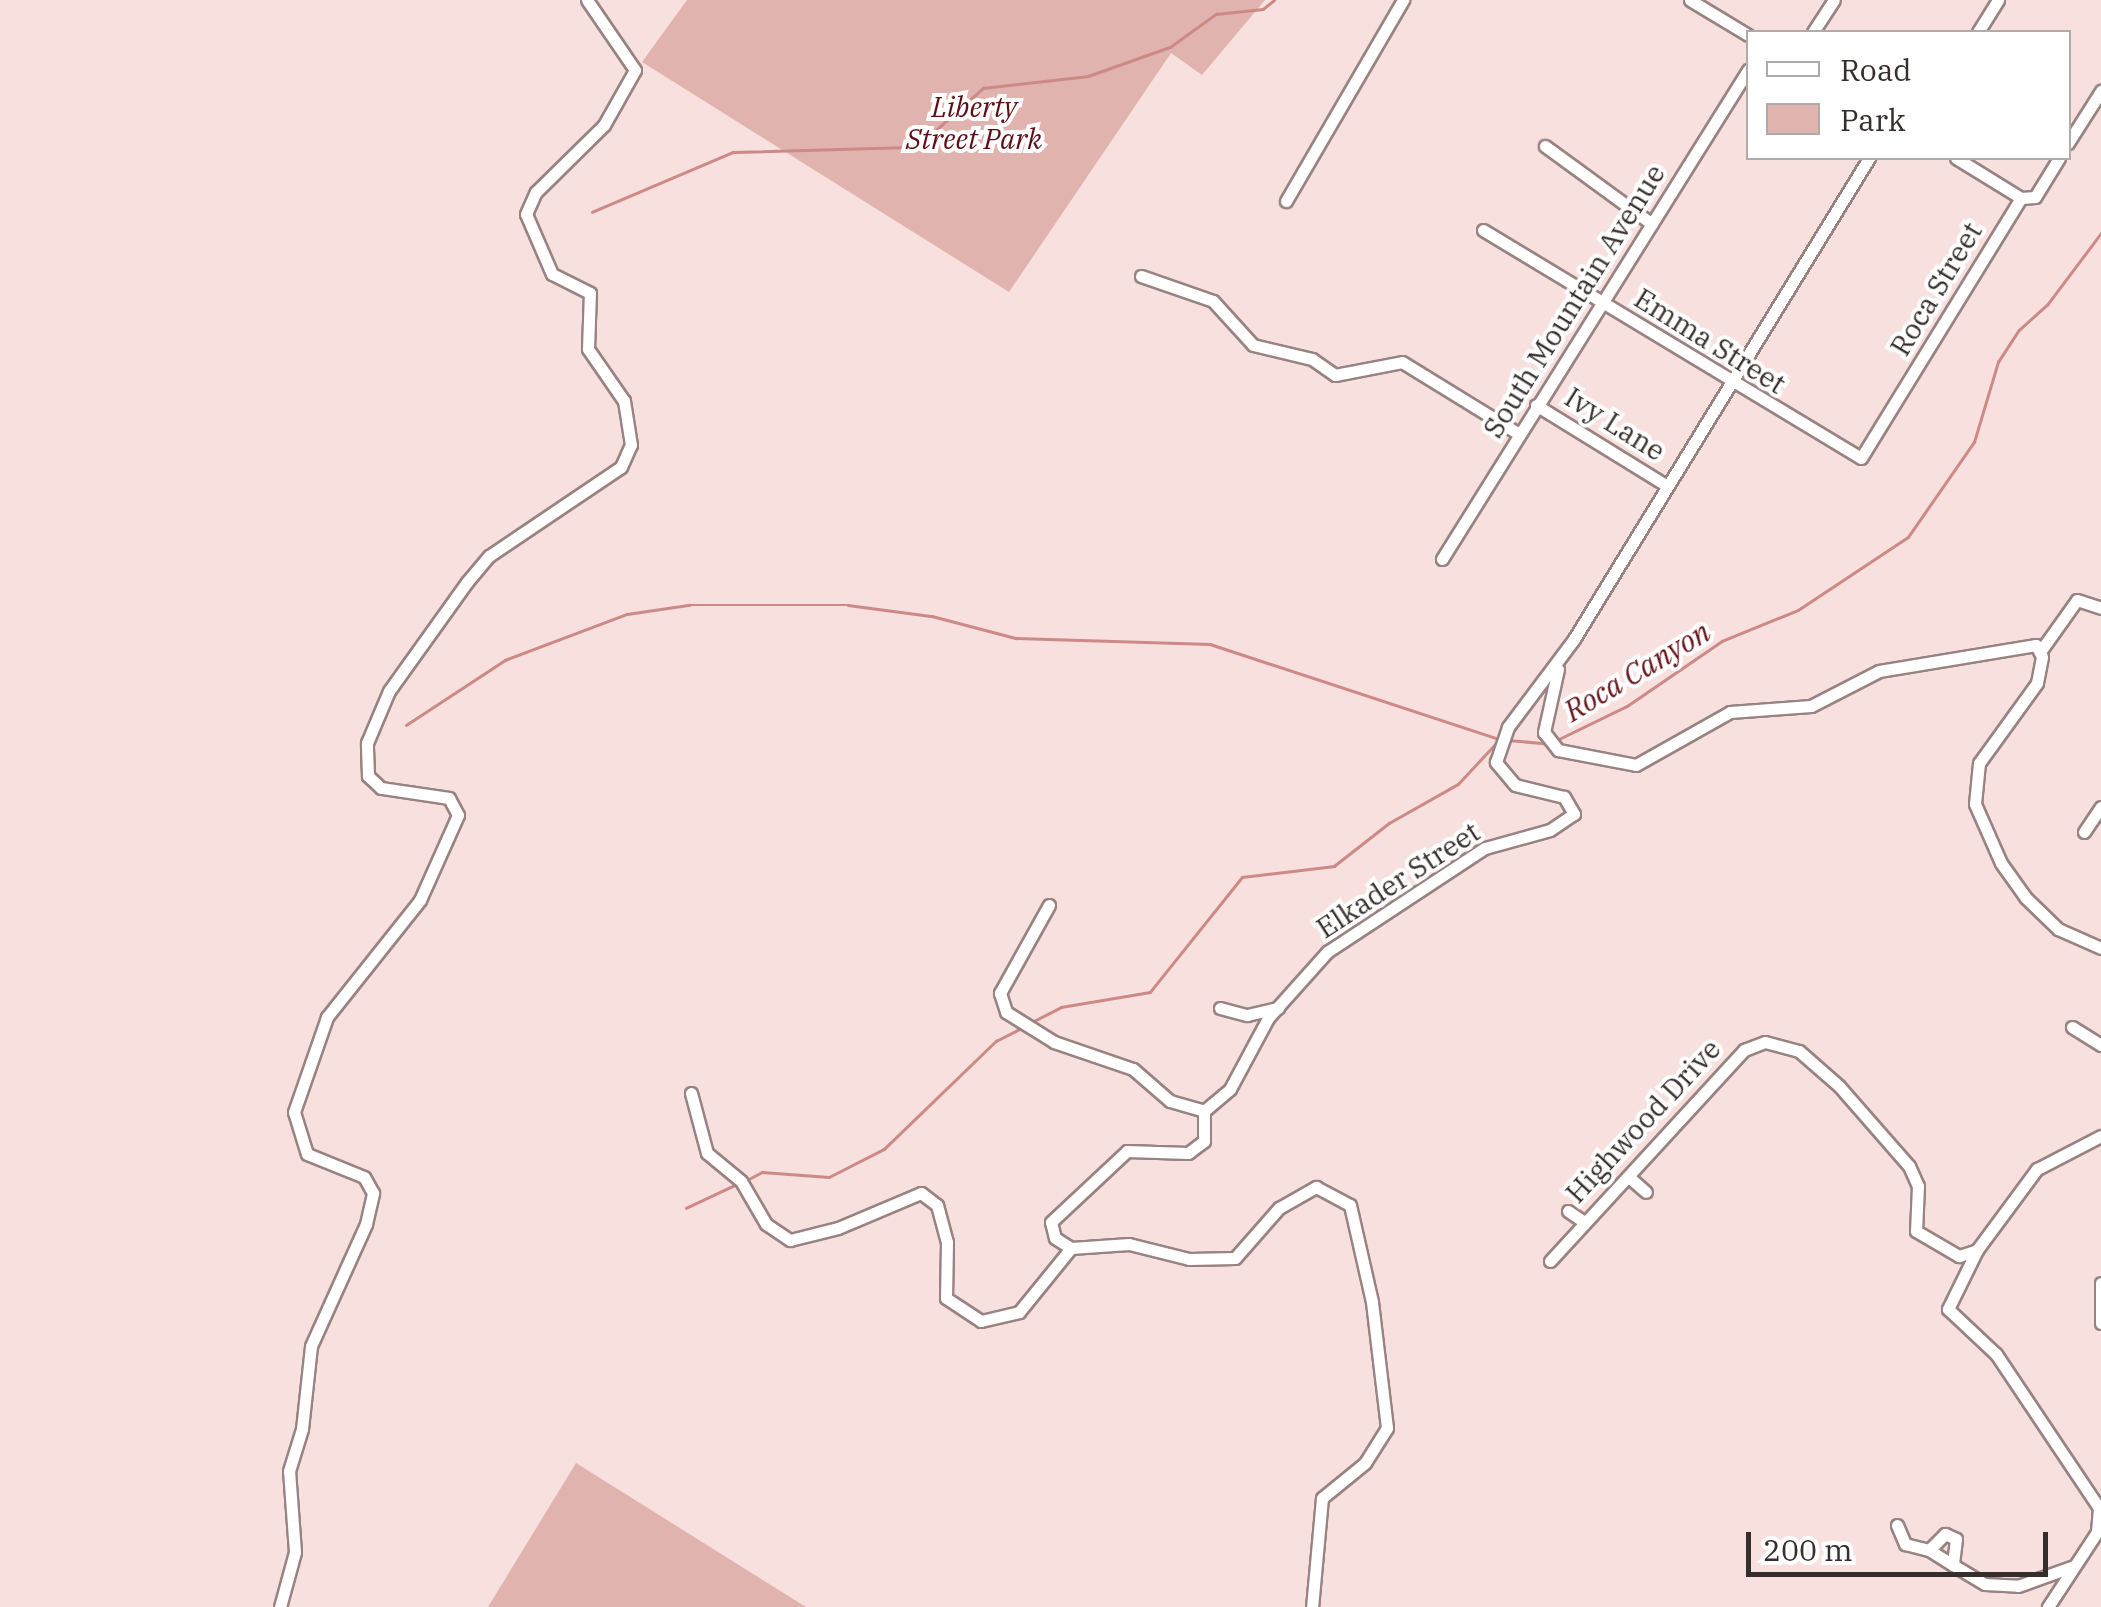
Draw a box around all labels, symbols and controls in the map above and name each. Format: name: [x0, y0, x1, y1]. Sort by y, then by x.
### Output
legend: [1746, 30, 2071, 160]
text: Road: [1840, 50, 1912, 89]
park label: Liberty Street Park: [906, 90, 1042, 156]
text: Park: [1840, 100, 1906, 139]
street label: South Mountain Avenue: [1476, 158, 1672, 444]
street label: Roca Street: [1883, 216, 1989, 362]
street label: Emma Street: [1628, 281, 1792, 401]
street label: Ivy Lane: [1559, 380, 1671, 468]
water label: Roca Canyon: [1557, 613, 1717, 729]
street label: Elkader Street: [1310, 815, 1486, 945]
street label: Highwood Drive: [1559, 1032, 1727, 1210]
scale bar: [1751, 1512, 2054, 1574]
text: 200 m: [1763, 1530, 1853, 1569]

